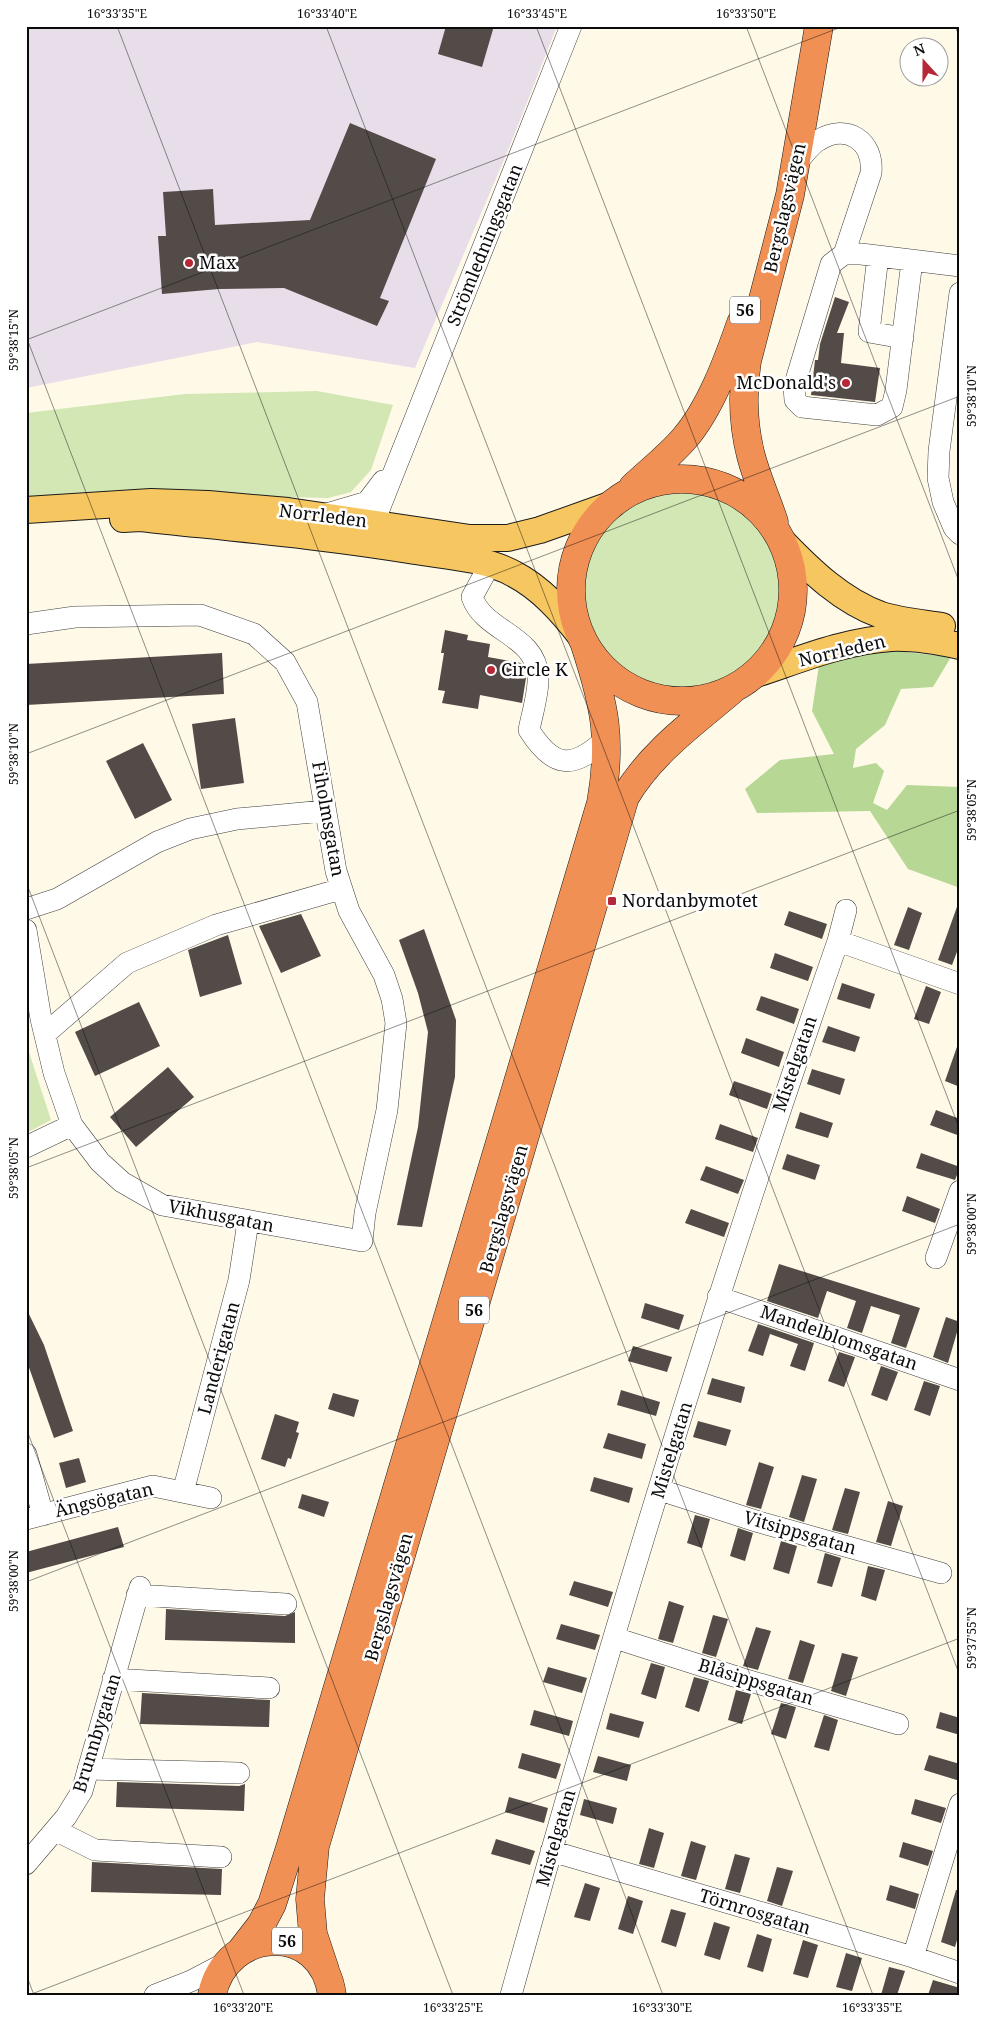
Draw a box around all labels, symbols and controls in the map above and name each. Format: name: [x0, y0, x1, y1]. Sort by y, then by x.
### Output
text: 16°33'35"E: [87, 5, 147, 22]
text: 16°33'40"E: [297, 5, 357, 22]
text: 16°33'45"E: [507, 5, 567, 22]
text: 16°33'50"E: [716, 5, 776, 22]
north arrow: [898, 38, 948, 88]
text: N: [911, 39, 928, 60]
street label: Bergslagsvägen: [757, 140, 811, 275]
street label: Strömledningsgatan: [441, 160, 528, 329]
place label: Max: [199, 250, 237, 274]
marker: Max: [183, 257, 195, 269]
road number: 56: [730, 296, 760, 324]
text: 59°38'15"N: [5, 309, 22, 371]
text: 59°38'10"N: [963, 365, 980, 427]
place label: McDonald's: [736, 370, 836, 394]
marker: McDonald's: [840, 377, 852, 389]
street label: Norrleden: [278, 498, 369, 532]
street label: Norrleden: [796, 628, 888, 672]
place label: Circle K: [501, 657, 568, 681]
marker: Circle K: [485, 664, 497, 676]
text: 59°38'10"N: [5, 723, 22, 785]
street label: Fiholmsgatan: [307, 759, 351, 879]
text: 59°38'05"N: [963, 779, 980, 841]
place label: Nordanbymotet: [622, 888, 758, 912]
marker: Nordanbymotet: [606, 895, 618, 907]
street label: Mistelgatan: [766, 1012, 822, 1115]
text: 59°38'05"N: [5, 1137, 22, 1199]
street label: Bergslagsvägen: [473, 1141, 533, 1276]
street label: Vikhusgatan: [166, 1193, 277, 1237]
text: 59°38'00"N: [963, 1193, 980, 1255]
road number: 56: [459, 1296, 489, 1324]
street label: Landerigatan: [191, 1298, 245, 1417]
street label: Mandelblomsgatan: [757, 1299, 922, 1375]
street label: Mistelgatan: [645, 1398, 697, 1501]
street label: Ängsögatan: [52, 1476, 156, 1522]
street label: Vitsippsgatan: [741, 1504, 860, 1560]
street label: Bergslagsvägen: [358, 1529, 418, 1664]
text: 59°38'00"N: [5, 1550, 22, 1612]
text: 59°37'55"N: [963, 1607, 980, 1669]
street label: Blåsippsgatan: [696, 1652, 817, 1710]
street label: Brunnbygatan: [66, 1670, 126, 1795]
street label: Mistelgatan: [530, 1786, 580, 1889]
street label: Törnrosgatan: [697, 1883, 814, 1940]
road number: 56: [272, 1928, 302, 1954]
text: 16°33'20"E: [213, 1999, 273, 2016]
text: 16°33'25"E: [423, 1999, 483, 2016]
text: 16°33'30"E: [632, 1999, 692, 2016]
text: 16°33'35"E: [842, 1999, 902, 2016]

